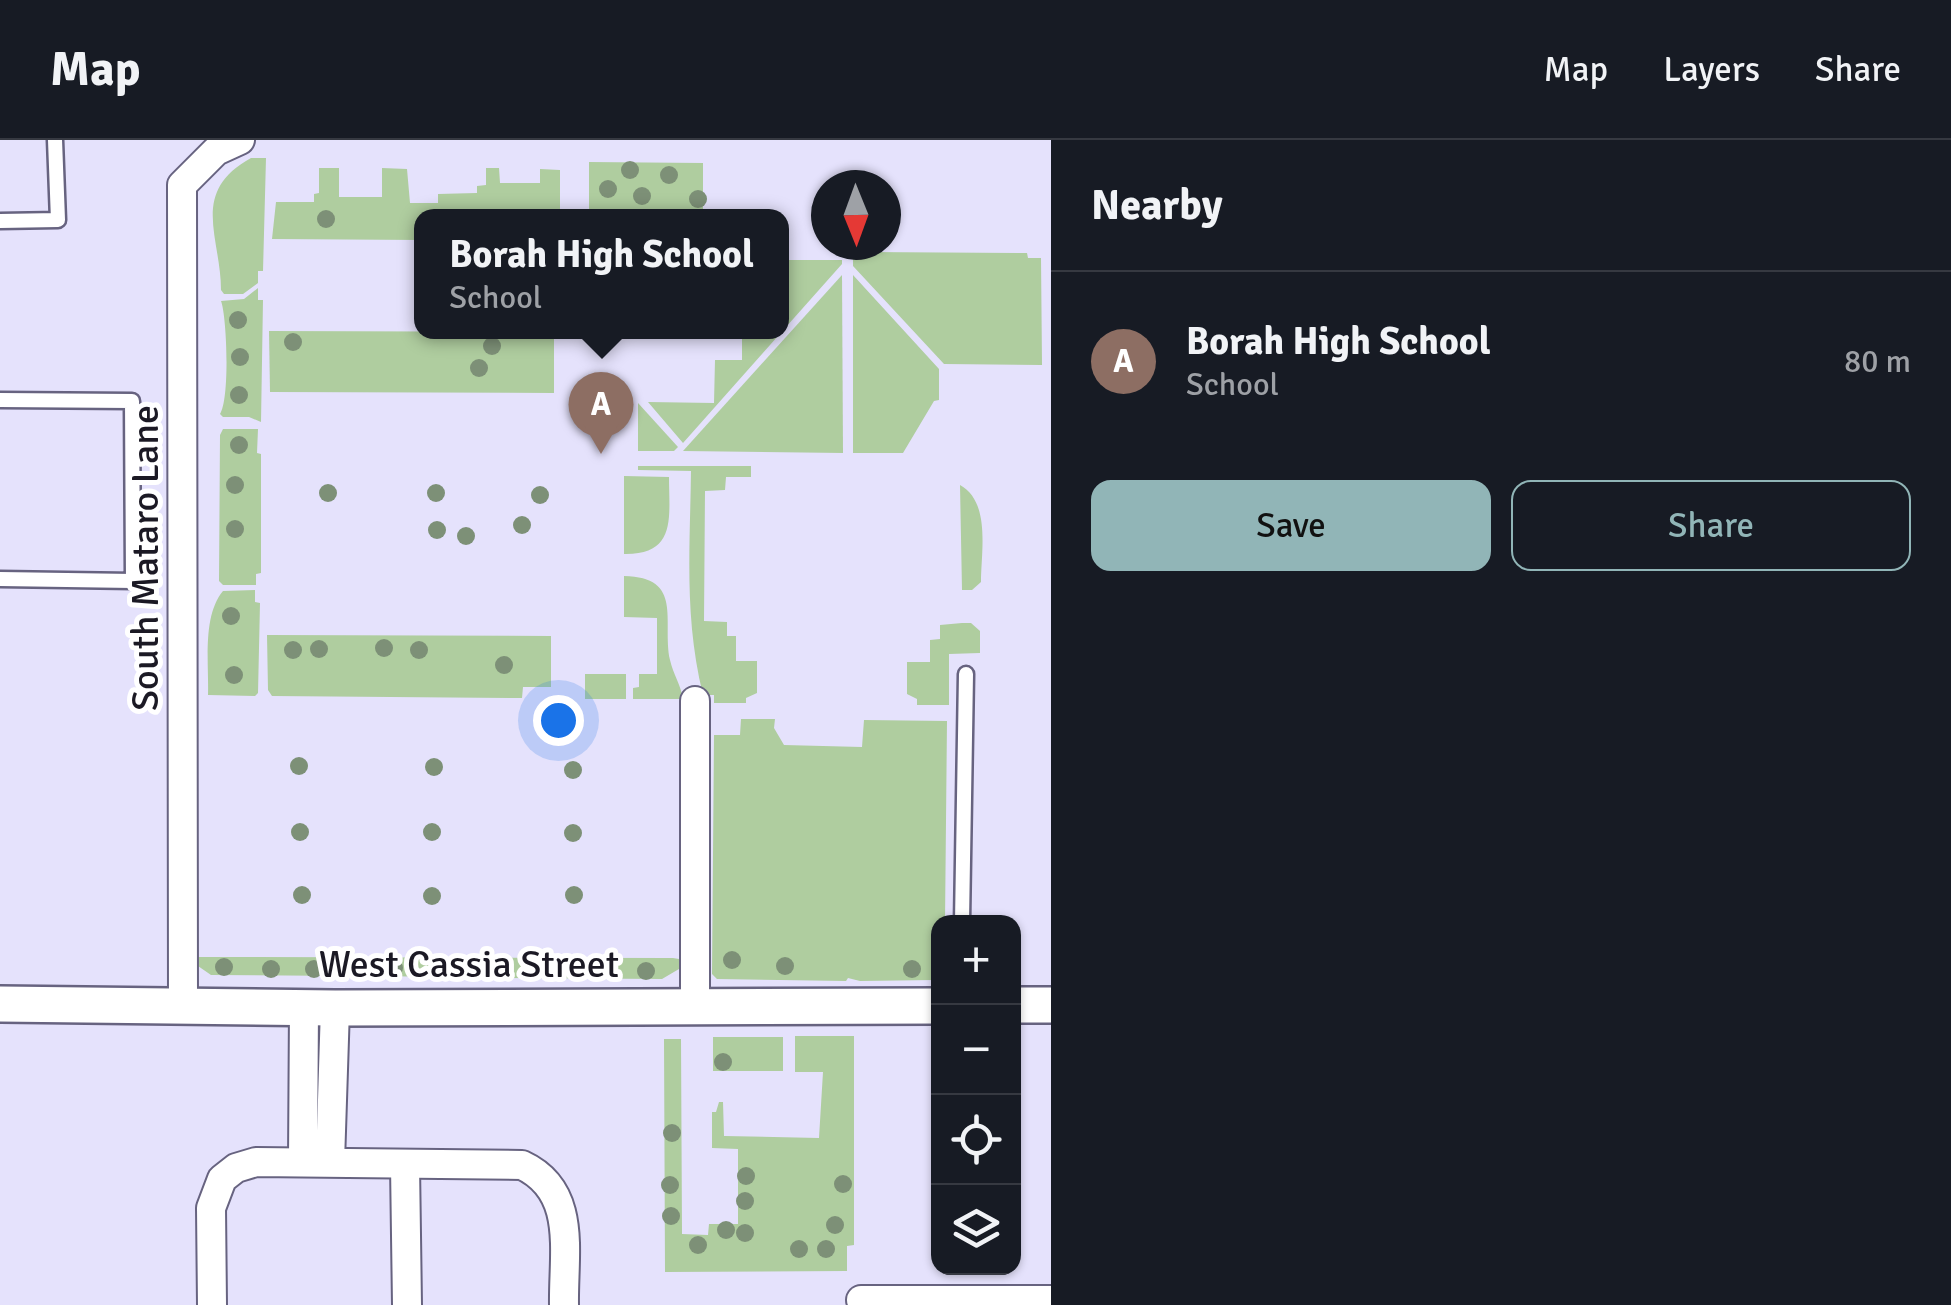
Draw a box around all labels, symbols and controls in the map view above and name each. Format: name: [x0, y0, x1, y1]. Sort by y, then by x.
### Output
text: Map: [50, 40, 140, 99]
text: Map: [1544, 48, 1608, 91]
text: Layers: [1663, 48, 1760, 91]
text: Share: [1815, 48, 1901, 91]
north arrow: [811, 170, 901, 260]
text: Nearby: [1091, 180, 1223, 231]
popup: [414, 209, 789, 339]
text: Borah High School: [449, 231, 754, 278]
text: School: [449, 278, 542, 317]
text: Borah High School: [1186, 318, 1491, 365]
text: A: [1113, 342, 1134, 381]
text: 80 m: [1844, 342, 1911, 381]
text: School: [1186, 365, 1279, 404]
pin: A: [568, 372, 634, 454]
street label: South Mataro Lane: [122, 405, 169, 711]
button: Save: [1091, 480, 1491, 571]
button: Share: [1511, 480, 1911, 571]
your location: [533, 695, 584, 746]
map controls: [931, 915, 1021, 1275]
button: +: [931, 915, 1021, 1005]
street label: West Cassia Street: [319, 941, 619, 988]
button: −: [931, 1005, 1021, 1095]
button: locate: [931, 1095, 1021, 1185]
button: layers: [931, 1185, 1021, 1275]

